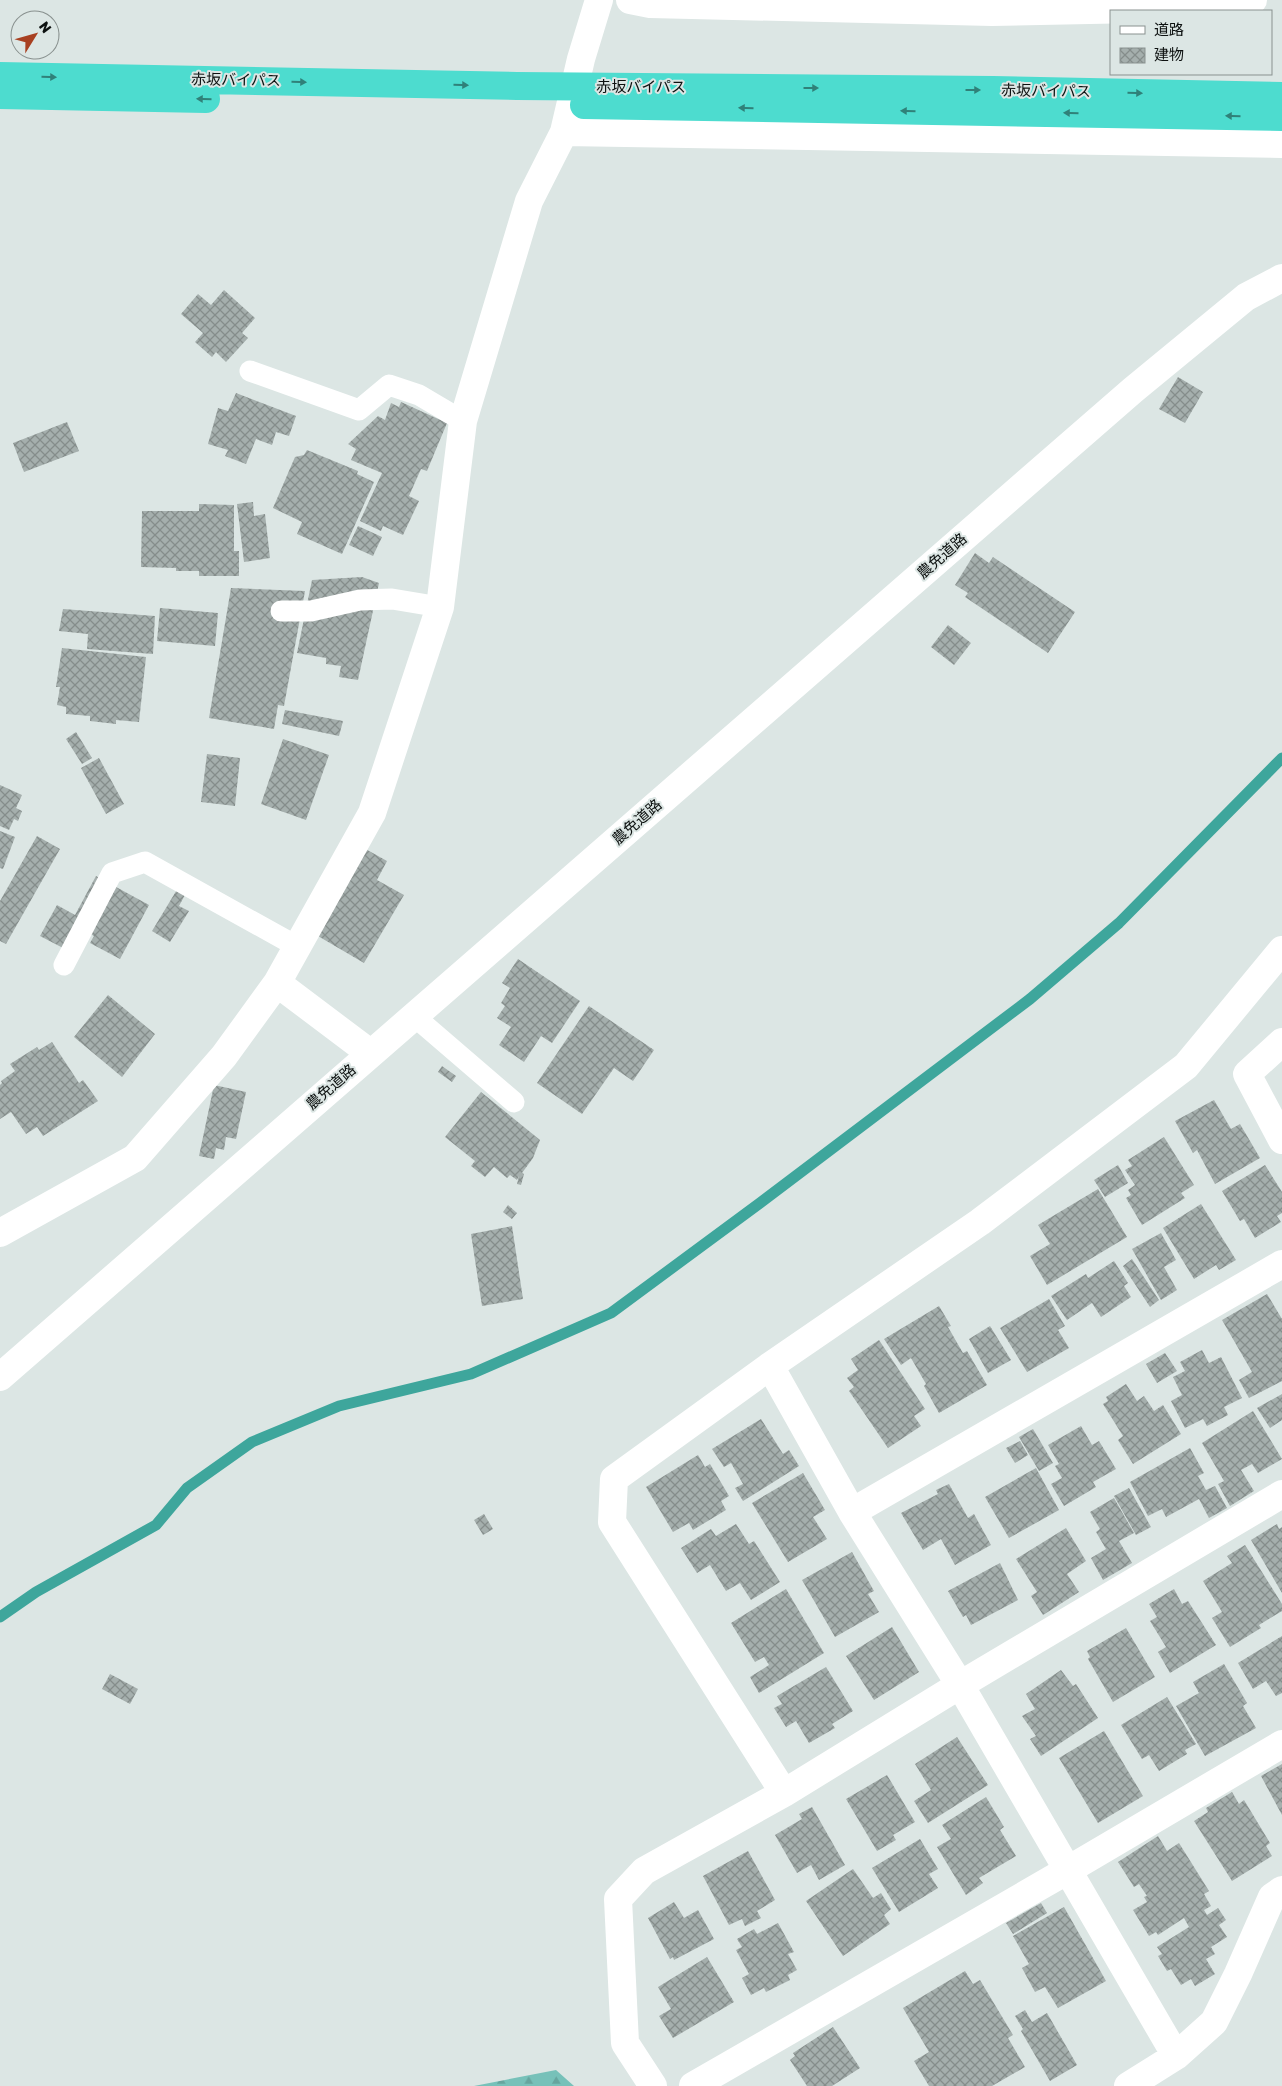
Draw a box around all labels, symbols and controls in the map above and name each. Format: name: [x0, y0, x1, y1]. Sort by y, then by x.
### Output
north arrow: [10, 10, 60, 60]
legend: [1110, 10, 1272, 75]
text: N: [35, 18, 55, 37]
text: 道路: [1154, 21, 1184, 39]
text: 建物: [1154, 46, 1184, 64]
street label: 赤坂バイパス: [191, 70, 281, 90]
one-way arrow: [41, 73, 57, 81]
one-way arrow: [291, 78, 307, 86]
street label: 赤坂バイパス: [596, 78, 686, 96]
one-way arrow: [453, 81, 469, 89]
street label: 赤坂バイパス: [1001, 81, 1091, 101]
one-way arrow: [803, 84, 819, 92]
one-way arrow: [965, 86, 981, 94]
one-way arrow: [1128, 89, 1144, 97]
one-way arrow: [196, 95, 212, 103]
one-way arrow: [738, 104, 754, 112]
one-way arrow: [900, 107, 916, 115]
one-way arrow: [1063, 109, 1079, 117]
one-way arrow: [1225, 112, 1241, 120]
street label: 農免道路: [913, 530, 971, 582]
street label: 農免道路: [608, 796, 666, 848]
street label: 農免道路: [302, 1061, 360, 1113]

